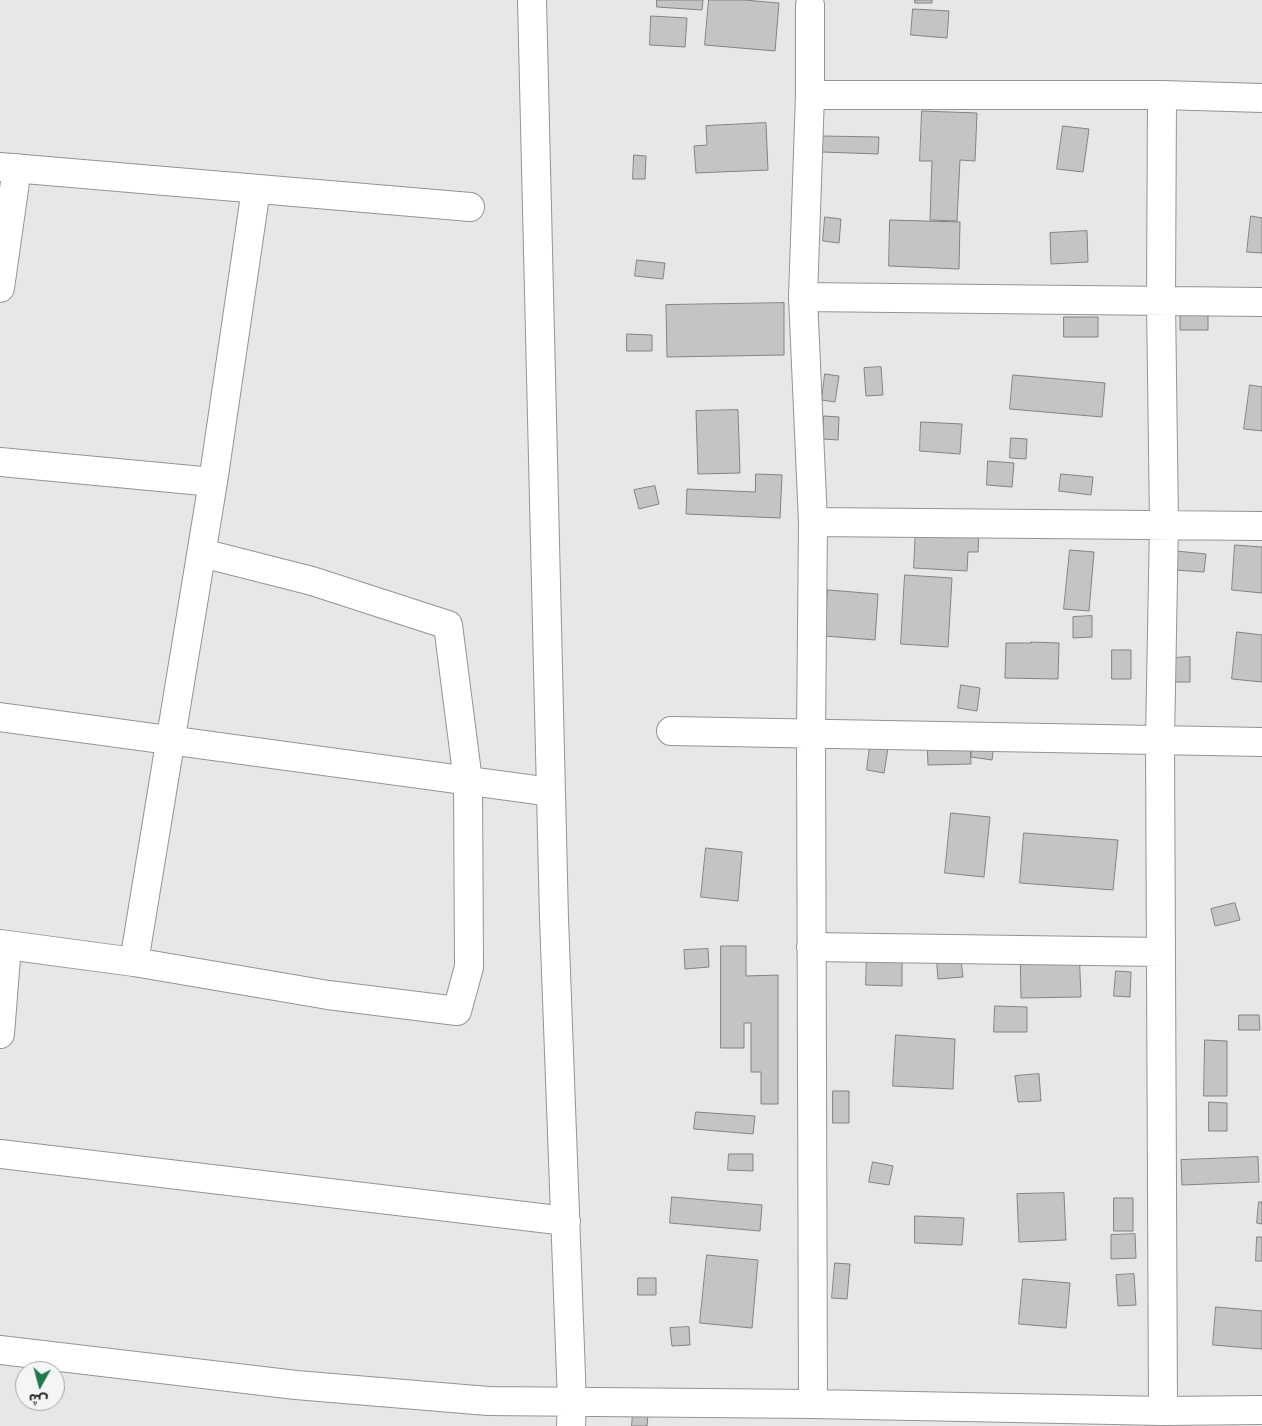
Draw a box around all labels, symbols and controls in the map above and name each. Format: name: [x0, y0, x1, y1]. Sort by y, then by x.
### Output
north arrow: [15, 1361, 65, 1411]
text: ش: [28, 1390, 49, 1411]

